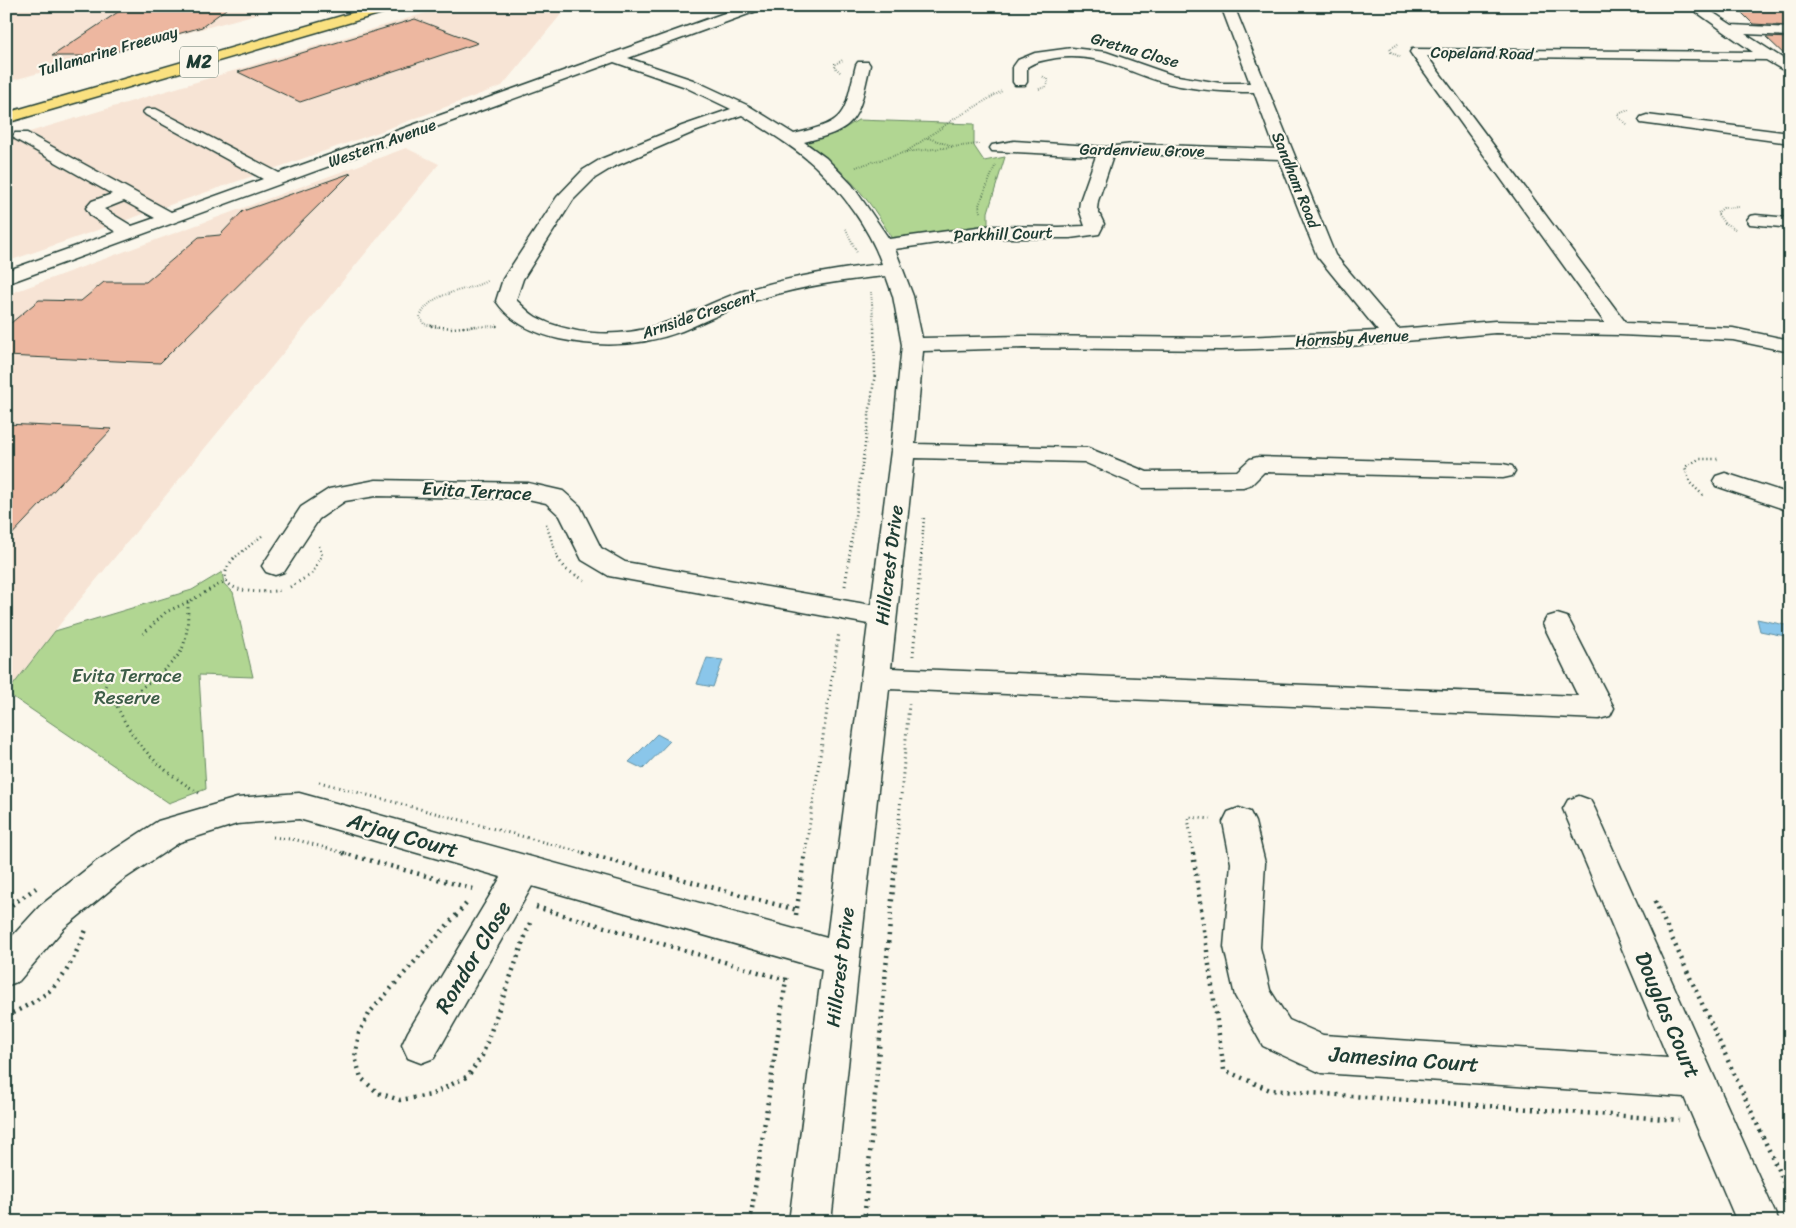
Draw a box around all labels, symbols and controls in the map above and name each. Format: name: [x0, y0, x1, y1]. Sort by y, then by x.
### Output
street label: Tullamarine Freeway: [35, 17, 182, 85]
street label: Gretna Close: [1087, 24, 1183, 76]
street label: Copeland Road: [1430, 38, 1535, 68]
road number: M2: [180, 46, 218, 78]
street label: Western Avenue: [324, 110, 440, 176]
street label: Sandham Road: [1263, 127, 1329, 234]
street label: Gardenview Grove: [1079, 134, 1205, 166]
street label: Parkhill Court: [953, 218, 1053, 250]
street label: Arnside Crescent: [637, 281, 761, 348]
street label: Hornsby Avenue: [1295, 321, 1410, 355]
street label: Evita Terrace: [421, 472, 533, 510]
street label: Hillcrest Drive: [865, 503, 913, 627]
park label: Evita Terrace Reserve: [72, 659, 182, 714]
street label: Arjay Court: [342, 800, 464, 870]
street label: Rondor Close: [424, 893, 522, 1021]
street label: Hillcrest Drive: [816, 905, 864, 1029]
street label: Douglas Court: [1624, 945, 1712, 1085]
street label: Jamesina Court: [1327, 1034, 1480, 1084]

